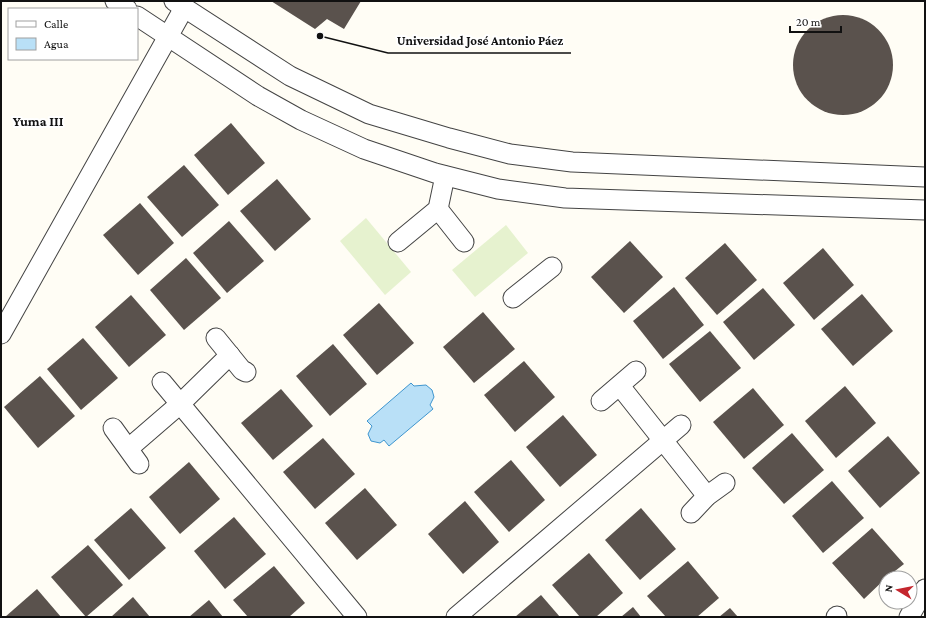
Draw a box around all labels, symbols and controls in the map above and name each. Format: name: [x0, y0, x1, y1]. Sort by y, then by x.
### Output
legend: [8, 8, 138, 60]
scale bar: [790, 8, 841, 34]
text: 20 m: [796, 15, 821, 29]
text: Calle: [44, 17, 68, 31]
callout: Universidad José Antonio Páez: [388, 28, 571, 53]
text: Universidad José Antonio Páez: [397, 33, 563, 48]
text: Agua: [44, 37, 69, 51]
district label: Yuma III: [13, 113, 64, 129]
north arrow: [878, 570, 918, 610]
text: N: [882, 583, 895, 593]

